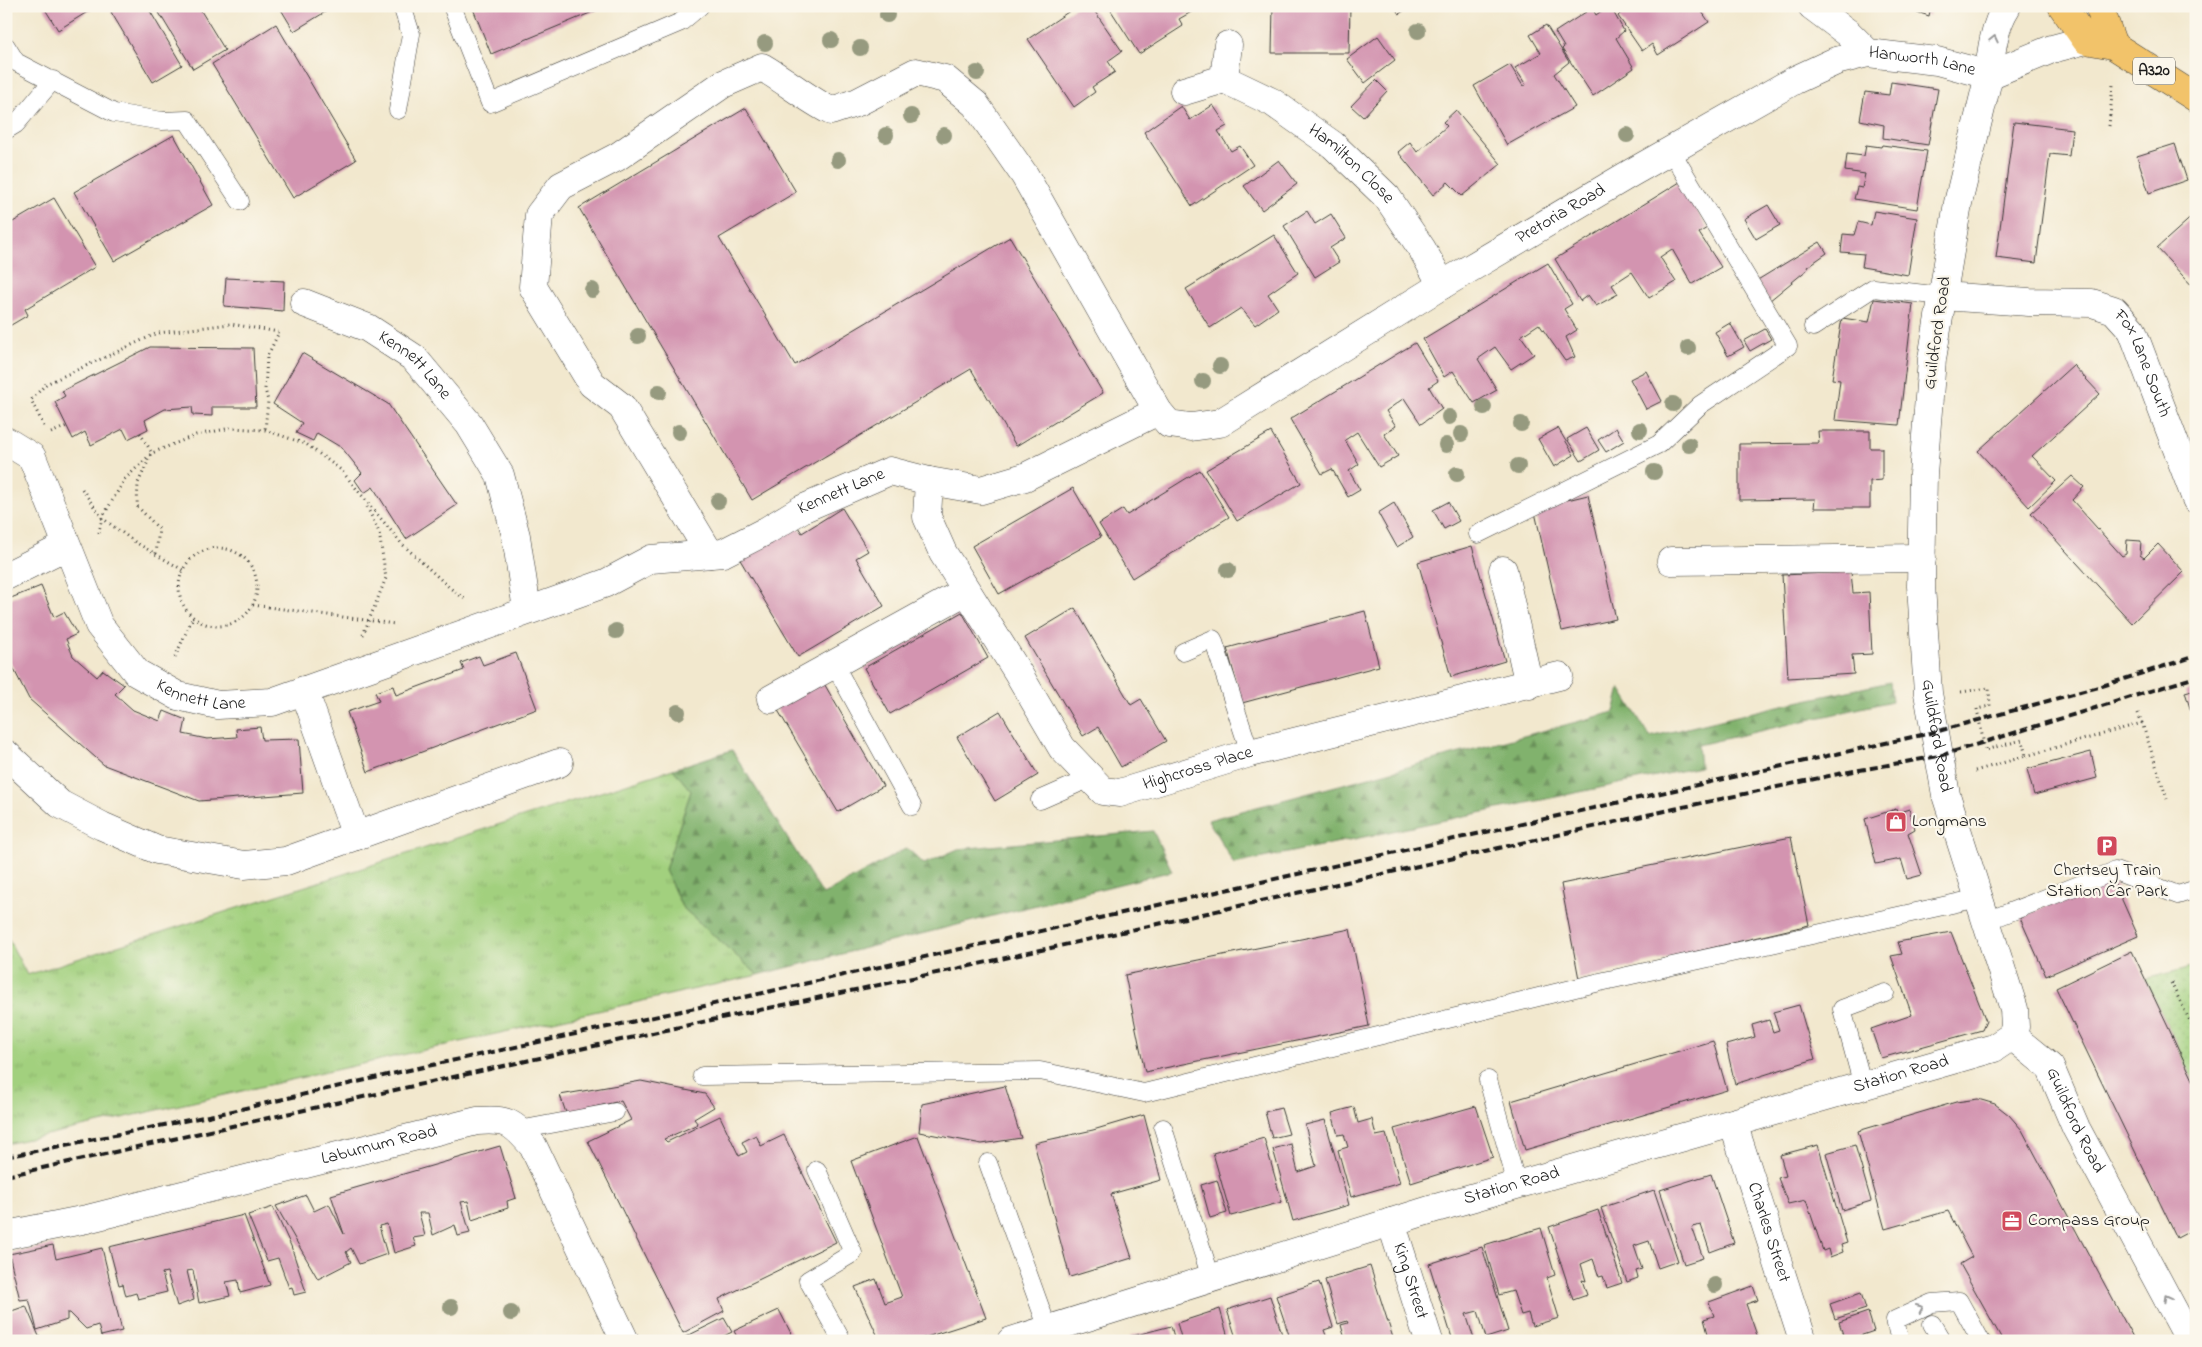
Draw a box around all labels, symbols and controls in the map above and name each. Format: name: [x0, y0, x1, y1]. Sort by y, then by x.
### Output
one-way arrow: [1988, 35, 1999, 44]
street label: Hanworth Lane: [1867, 40, 1979, 84]
road number: A320: [2133, 58, 2175, 84]
street label: Hamilton Close: [1302, 118, 1401, 210]
street label: Pretoria Road: [1511, 178, 1611, 251]
street label: Guildford Road: [1917, 275, 1959, 391]
street label: Fox Lane South: [2106, 303, 2177, 421]
street label: Kennett Lane: [373, 325, 458, 407]
street label: Kennett Lane: [794, 461, 890, 522]
street label: Kennett Lane: [151, 673, 247, 718]
street label: Guildford Road: [1914, 679, 1958, 794]
street label: Highcross Place: [1140, 740, 1257, 798]
place label: Longmans: [1912, 809, 1987, 836]
shop icon: Longmans: [1884, 810, 1908, 834]
parking icon: Chertsey Train Station Car Park: [2095, 834, 2119, 858]
place label: Chertsey Train Station Car Park: [2046, 858, 2168, 905]
street label: Station Road: [1850, 1049, 1952, 1101]
street label: Guildford Road: [2039, 1064, 2111, 1178]
street label: Laburnum Road: [319, 1118, 440, 1173]
street label: Station Road: [1461, 1160, 1563, 1212]
street label: Charles Street: [1740, 1179, 1796, 1286]
place label: Compass Group: [2028, 1208, 2150, 1234]
office icon: Compass Group: [2000, 1209, 2024, 1233]
street label: King Street: [1385, 1240, 1434, 1323]
one-way arrow: [2163, 1294, 2173, 1303]
one-way arrow: [1915, 1304, 1924, 1315]

